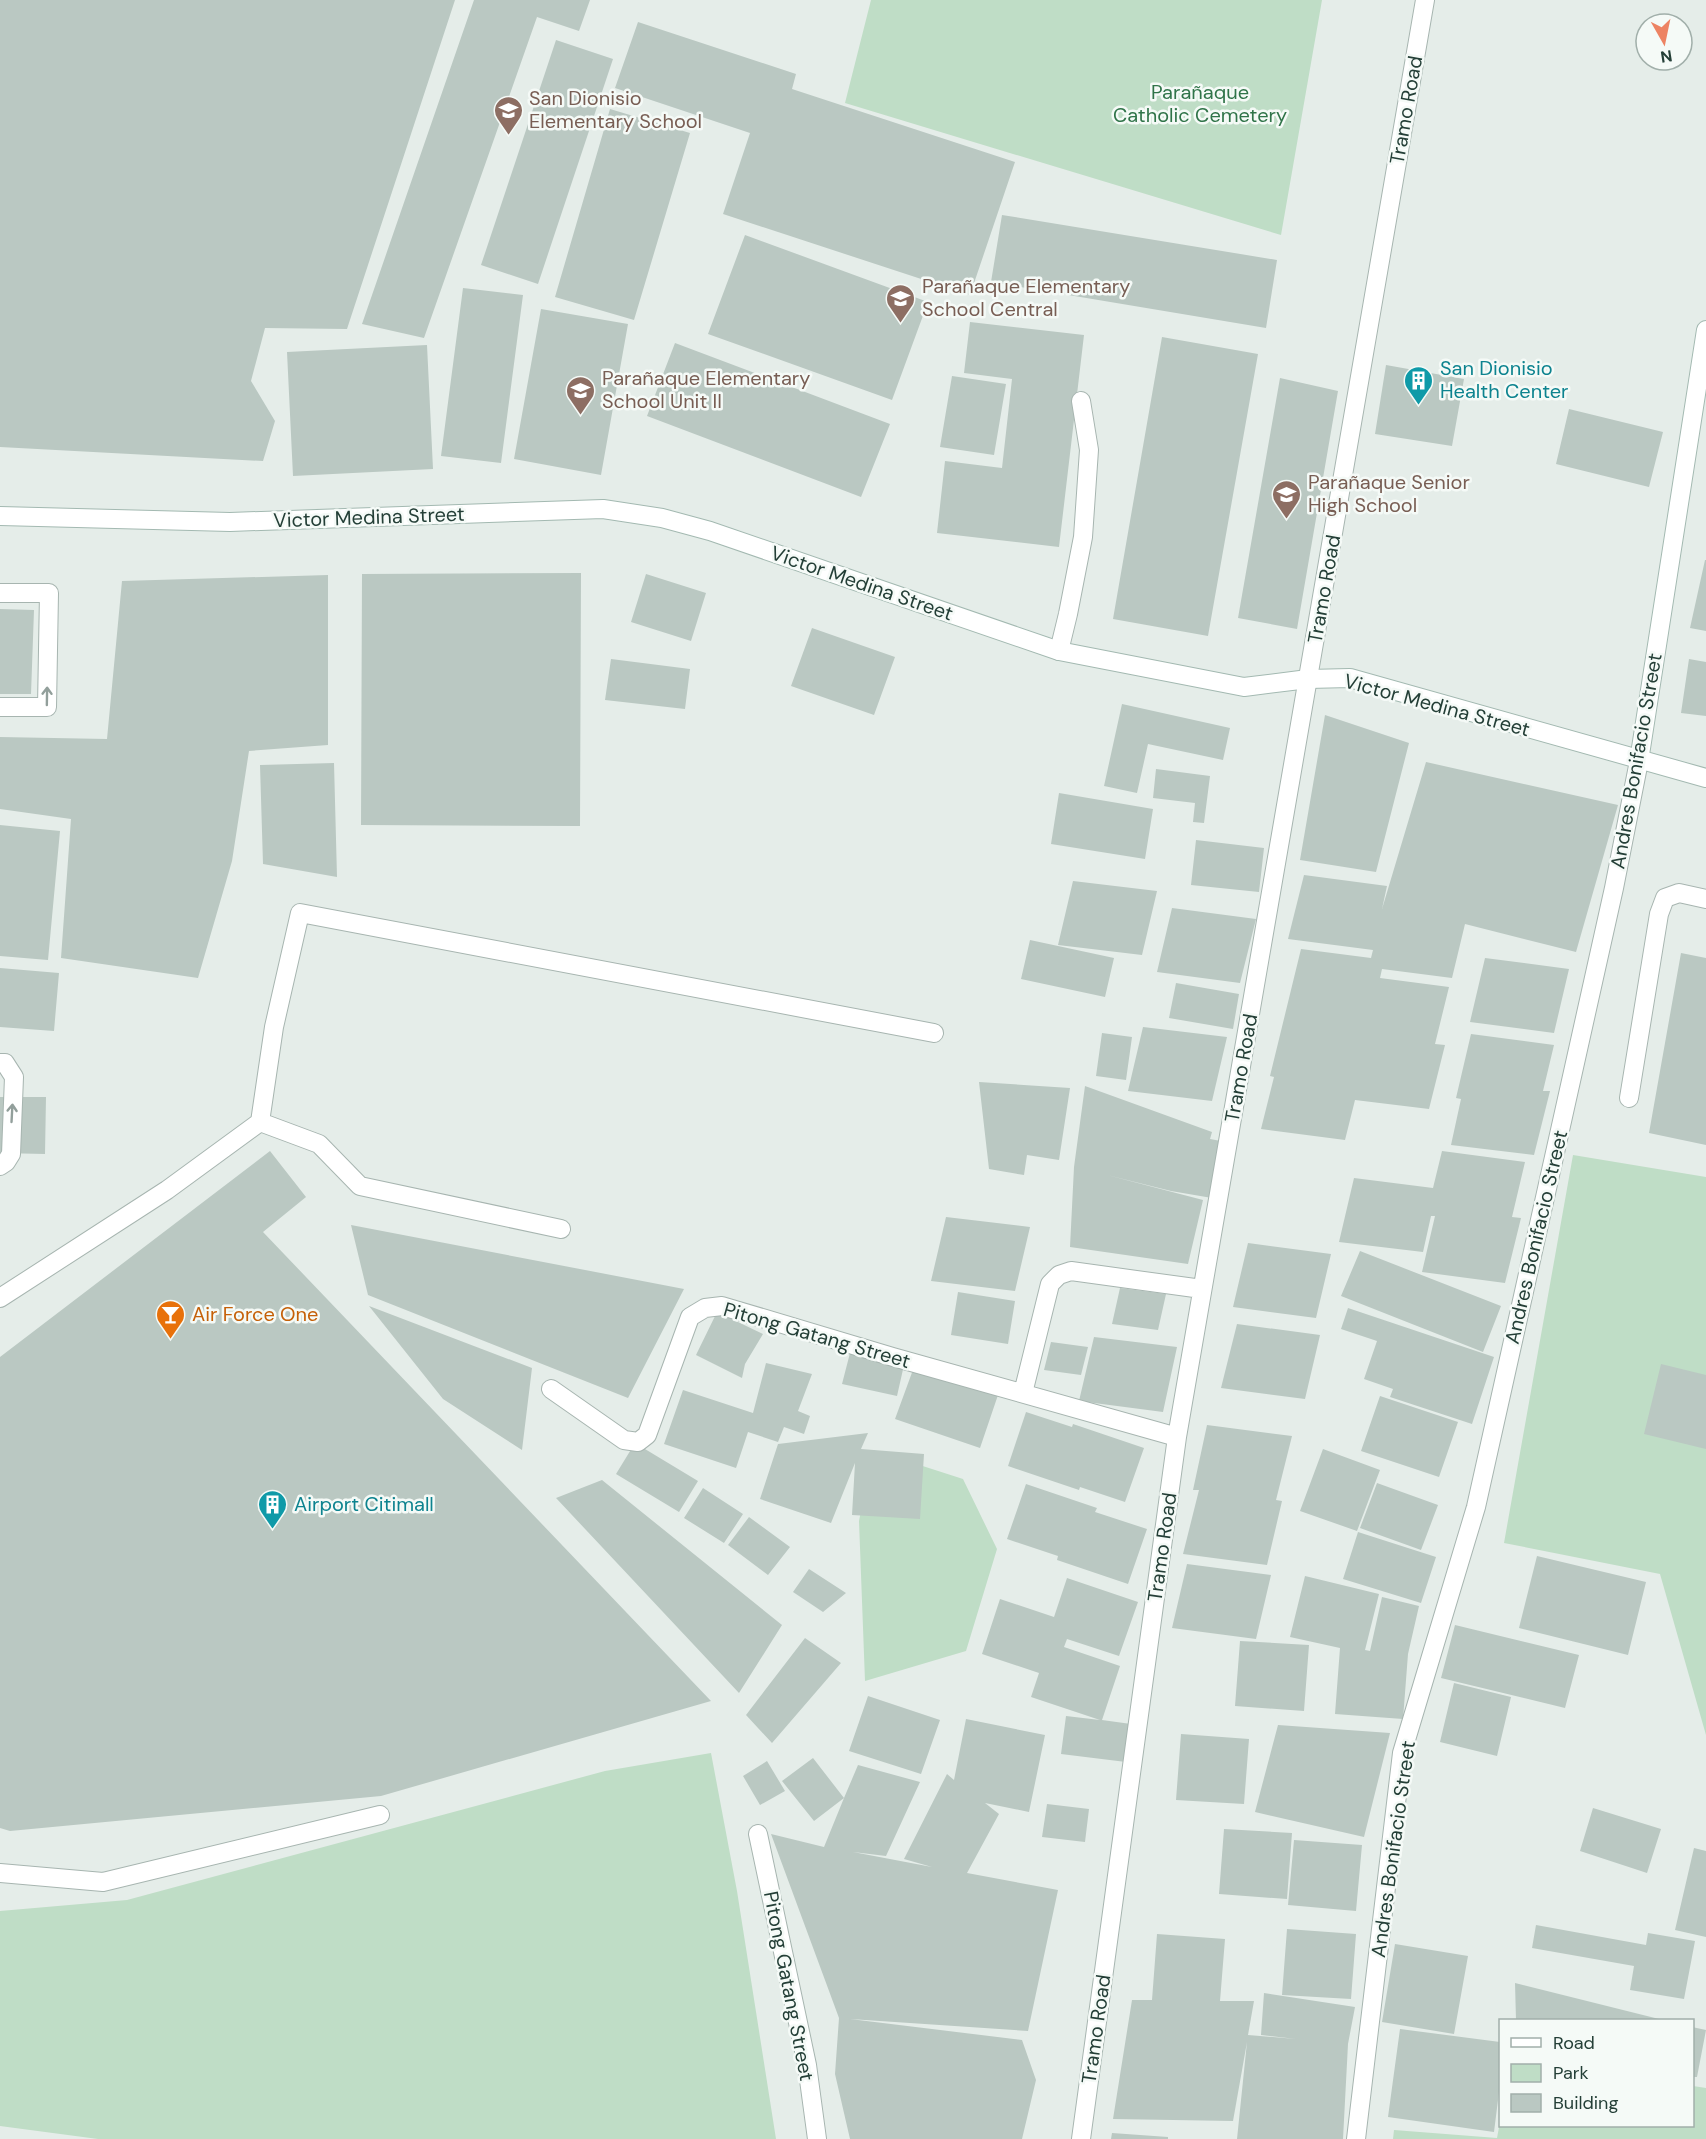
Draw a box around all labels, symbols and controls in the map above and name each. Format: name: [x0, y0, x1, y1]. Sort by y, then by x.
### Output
north arrow: [1634, 12, 1694, 72]
text: N: [1659, 45, 1674, 68]
street label: Tramo Road: [1384, 54, 1428, 166]
park label: Parañaque Catholic Cemetery: [1113, 79, 1287, 128]
place label: San Dionisio Elementary School: [529, 85, 702, 134]
school or university icon: San Dionisio Elementary School: [492, 94, 524, 136]
place label: Parañaque Elementary School Central: [922, 273, 1130, 322]
school or university icon: Parañaque Elementary School Central: [885, 282, 917, 324]
place label: San Dionisio Health Center: [1440, 355, 1568, 404]
building icon: San Dionisio Health Center: [1403, 364, 1435, 406]
place label: Parañaque Elementary School Unit II: [602, 365, 810, 414]
school or university icon: Parañaque Elementary School Unit II: [565, 374, 597, 416]
place label: Parañaque Senior High School: [1308, 469, 1470, 518]
school or university icon: Parañaque Senior High School: [1271, 478, 1303, 520]
street label: Victor Medina Street: [273, 501, 465, 533]
street label: Tramo Road: [1302, 533, 1346, 645]
street label: Victor Medina Street: [767, 540, 957, 626]
street label: Andres Bonifacio Street: [1604, 651, 1668, 871]
street label: Victor Medina Street: [1341, 668, 1533, 742]
one-way arrow: [41, 686, 53, 706]
street label: Tramo Road: [1219, 1012, 1263, 1124]
one-way arrow: [7, 1103, 18, 1123]
street label: Andres Bonifacio Street: [1499, 1127, 1573, 1346]
street label: Pitong Gatang Street: [721, 1296, 913, 1374]
bar icon: Air Force One: [155, 1298, 187, 1340]
place label: Air Force One: [192, 1301, 318, 1327]
building icon: Airport Citimall: [257, 1488, 289, 1530]
place label: Airport Citimall: [294, 1491, 434, 1517]
street label: Tramo Road: [1141, 1491, 1183, 1603]
street label: Andres Bonifacio Street: [1365, 1739, 1421, 1959]
street label: Pitong Gatang Street: [758, 1889, 820, 2083]
street label: Tramo Road: [1075, 1973, 1117, 2085]
legend: [1499, 2019, 1694, 2127]
text: Road: [1553, 2031, 1595, 2055]
text: Park: [1553, 2061, 1589, 2085]
text: Building: [1553, 2091, 1618, 2115]

